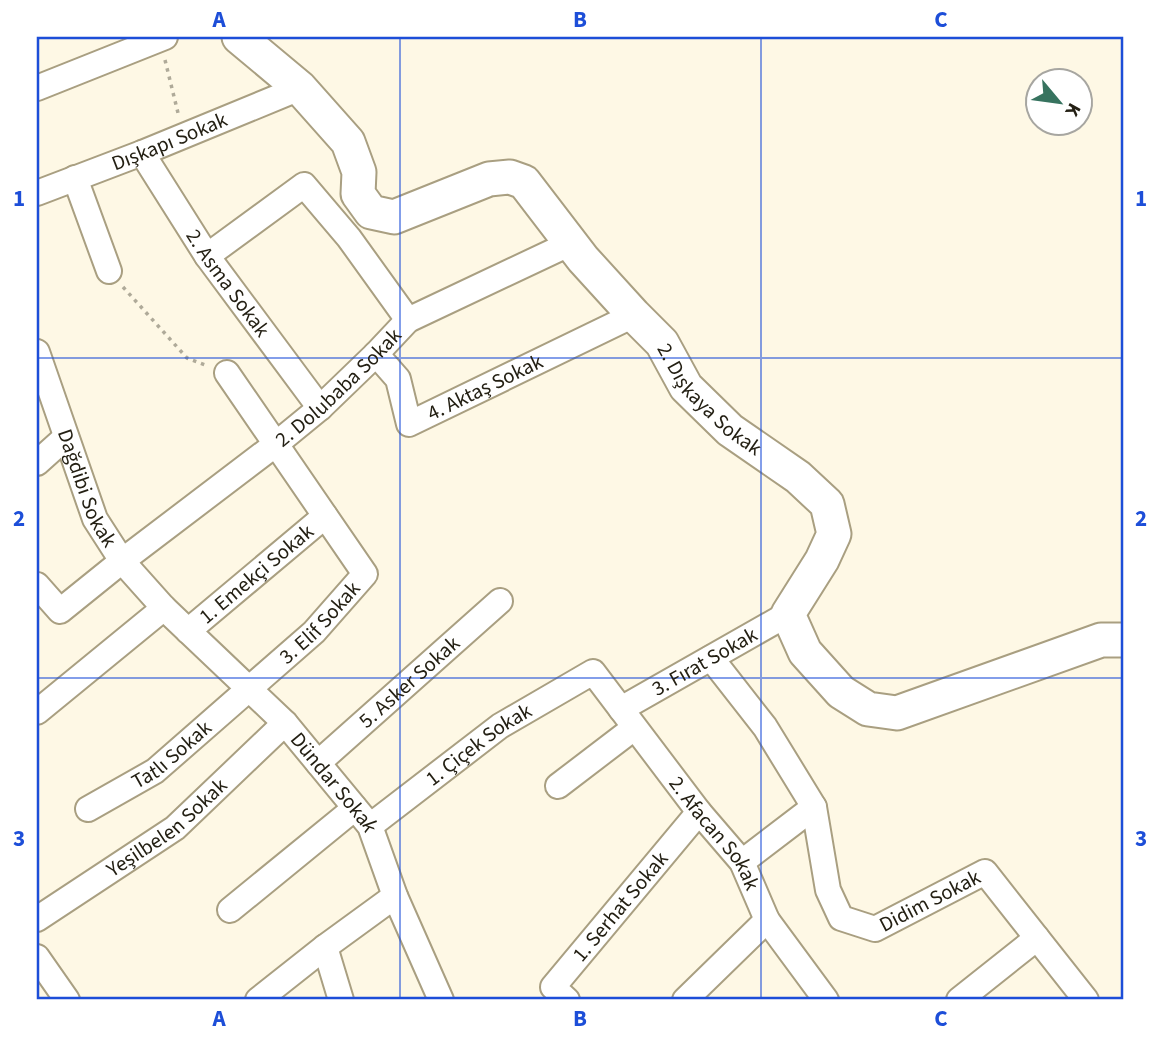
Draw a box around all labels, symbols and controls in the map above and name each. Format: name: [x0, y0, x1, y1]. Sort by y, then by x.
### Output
text: A: [211, 3, 226, 36]
text: B: [573, 3, 587, 36]
text: C: [934, 3, 948, 36]
north arrow: [1024, 66, 1094, 136]
text: K: [1058, 98, 1087, 121]
street label: Dışkapı Sokak: [107, 104, 232, 178]
text: 1: [13, 182, 25, 215]
text: 1: [1135, 182, 1147, 215]
street label: 2. Asma Sokak: [179, 223, 278, 344]
street label: 2. Dolubaba Sokak: [269, 321, 409, 454]
street label: 2. Dışkaya Sokak: [650, 338, 769, 463]
street label: 4. Aktaş Sokak: [422, 346, 548, 428]
street label: Dağdibi Sokak: [50, 425, 125, 554]
text: 2: [13, 502, 25, 535]
text: 2: [1135, 502, 1147, 535]
street label: 1. Emekçi Sokak: [192, 516, 320, 631]
street label: 3. Elif Sokak: [272, 574, 368, 671]
street label: 3. Fırat Sokak: [646, 619, 763, 704]
street label: 5. Asker Sokak: [352, 628, 467, 735]
street label: 1. Çiçek Sokak: [419, 695, 538, 793]
street label: Tatlı Sokak: [126, 713, 219, 796]
street label: Dündar Sokak: [283, 725, 386, 837]
street label: 2. Afacan Sokak: [662, 770, 768, 895]
street label: Yeşilbelen Sokak: [100, 771, 234, 885]
text: 3: [13, 822, 25, 855]
text: 3: [1135, 822, 1147, 855]
street label: 1. Serhat Sokak: [565, 844, 676, 968]
street label: Didim Sokak: [874, 862, 986, 939]
text: A: [211, 1002, 226, 1035]
text: B: [573, 1002, 587, 1035]
text: C: [934, 1002, 948, 1035]

